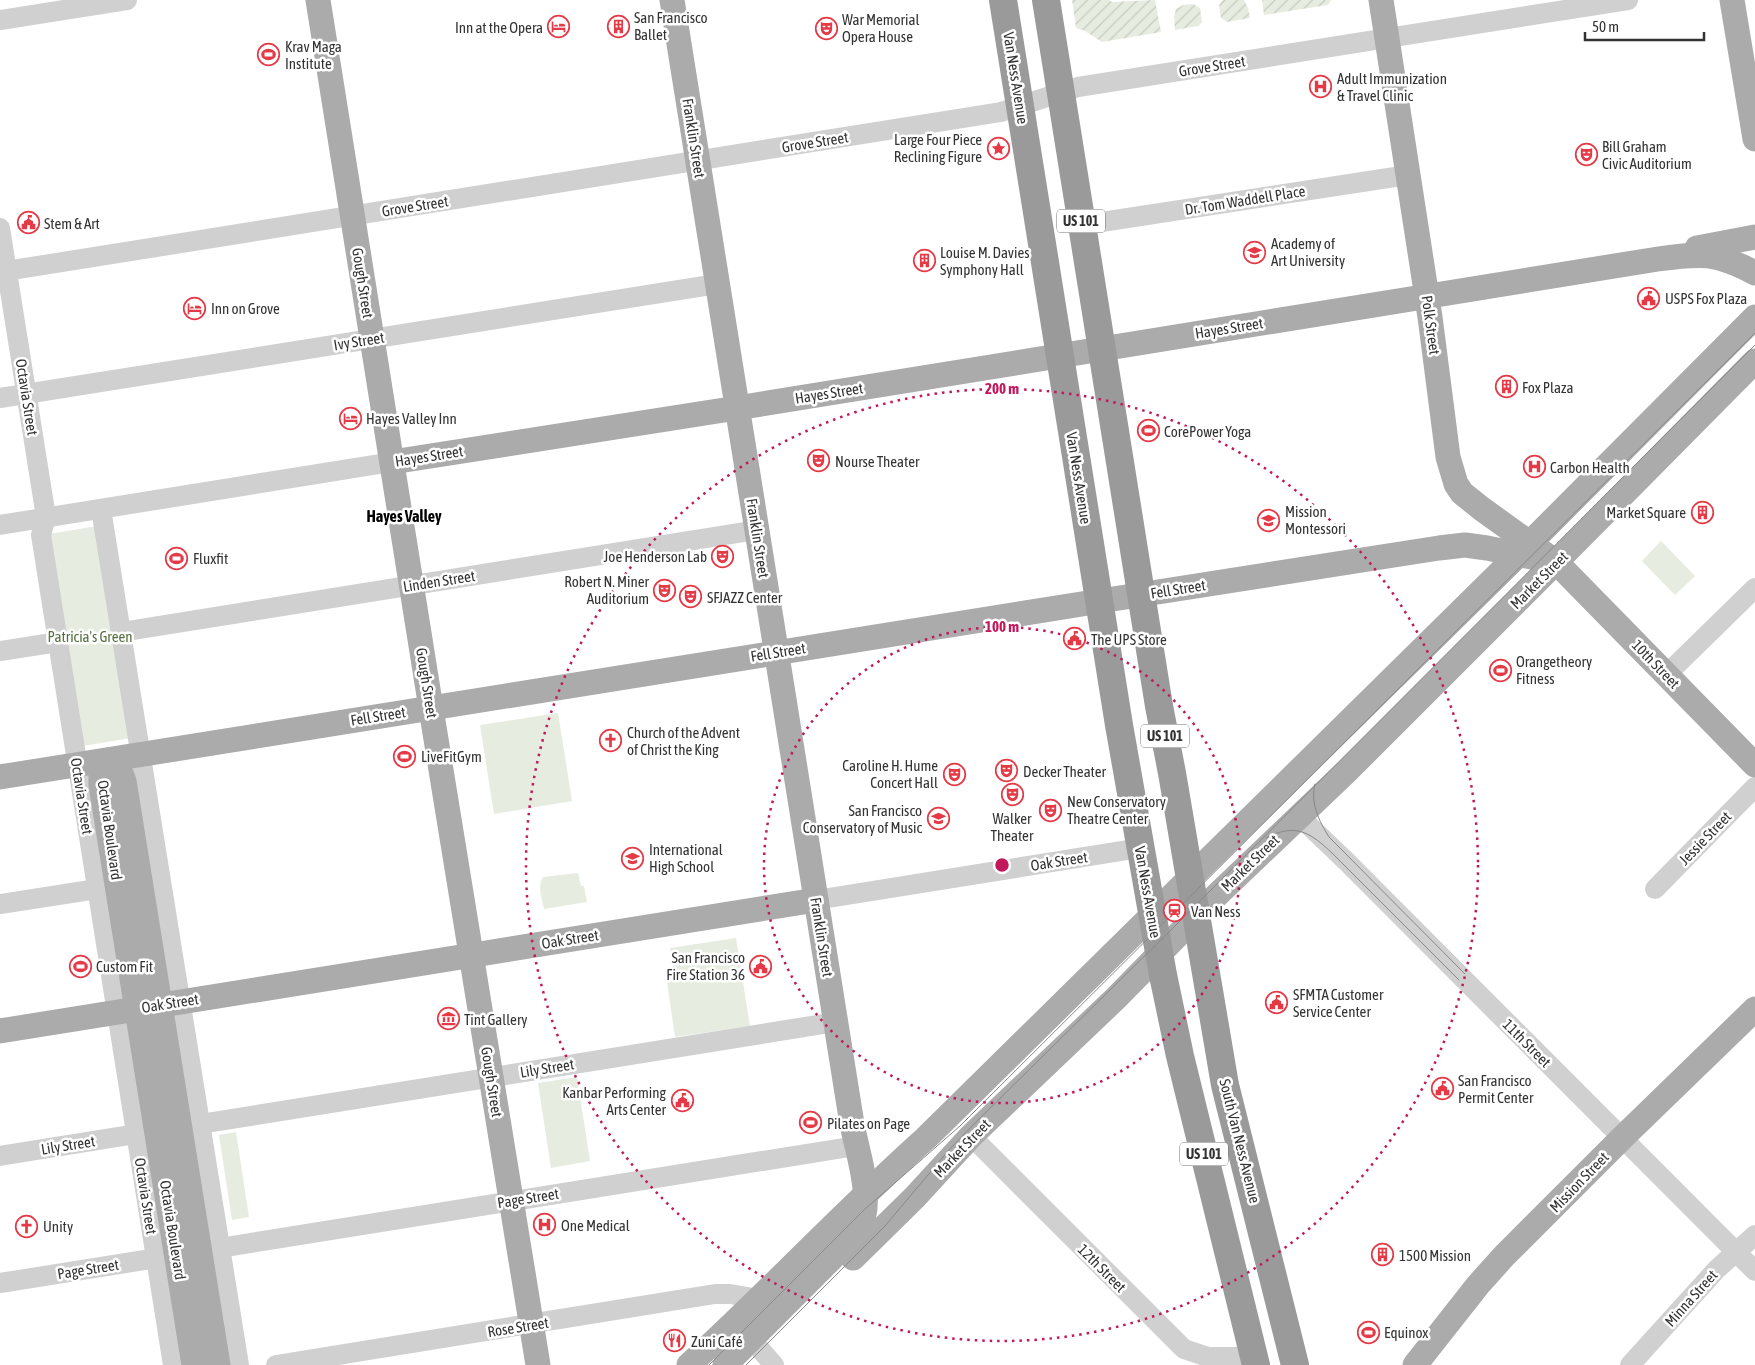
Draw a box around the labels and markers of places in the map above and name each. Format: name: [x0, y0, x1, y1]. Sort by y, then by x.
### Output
place label: San Francisco Ballet: [634, 9, 708, 43]
place label: War Memorial Opera House: [842, 11, 919, 45]
building icon: San Francisco Ballet: [606, 14, 630, 38]
hotel icon: Inn at the Opera: [547, 15, 571, 39]
theatre icon: War Memorial Opera House: [814, 16, 838, 40]
place label: Inn at the Opera: [455, 19, 543, 36]
place label: Krav Maga Institute: [285, 38, 342, 72]
sports icon: Krav Maga Institute: [257, 43, 281, 67]
place label: Adult Immunization & Travel Clinic: [1337, 70, 1447, 104]
hospital icon: Adult Immunization & Travel Clinic: [1309, 75, 1333, 99]
place label: Large Four Piece Reclining Figure: [894, 131, 982, 165]
place icon: Large Four Piece Reclining Figure: [986, 136, 1010, 160]
place label: Bill Graham Civic Auditorium: [1602, 138, 1692, 172]
theatre icon: Bill Graham Civic Auditorium: [1574, 143, 1598, 167]
public building icon: Stem & Art: [16, 211, 40, 235]
place label: Stem & Art: [44, 215, 100, 232]
place label: Academy of Art University: [1271, 235, 1345, 269]
school or university icon: Academy of Art University: [1243, 240, 1267, 264]
place label: Louise M. Davies Symphony Hall: [940, 244, 1030, 278]
building icon: Louise M. Davies Symphony Hall: [912, 249, 936, 273]
public building icon: USPS Fox Plaza: [1637, 286, 1661, 310]
place label: USPS Fox Plaza: [1665, 290, 1747, 307]
hotel icon: Inn on Grove: [183, 296, 207, 320]
place label: Inn on Grove: [211, 300, 280, 317]
building icon: Fox Plaza: [1494, 375, 1518, 399]
place label: Fox Plaza: [1522, 379, 1573, 396]
hotel icon: Hayes Valley Inn: [338, 406, 362, 430]
place label: Hayes Valley Inn: [366, 410, 457, 427]
sports icon: CorePower Yoga: [1136, 419, 1160, 443]
place label: CorePower Yoga: [1164, 423, 1251, 440]
theatre icon: Nourse Theater: [807, 449, 831, 473]
place label: Nourse Theater: [835, 453, 920, 470]
hospital icon: Carbon Health: [1522, 455, 1546, 479]
place label: Carbon Health: [1550, 459, 1630, 476]
building icon: Market Square: [1690, 500, 1714, 524]
place label: Mission Montessori: [1285, 503, 1346, 537]
place label: Market Square: [1606, 504, 1686, 521]
school or university icon: Mission Montessori: [1257, 508, 1281, 532]
theatre icon: Joe Henderson Lab: [711, 544, 735, 568]
sports icon: Fluxfit: [165, 546, 189, 570]
place label: Joe Henderson Lab: [604, 548, 707, 565]
place label: Fluxfit: [193, 550, 228, 567]
place label: Robert N. Miner Auditorium: [564, 573, 650, 607]
theatre icon: Robert N. Miner Auditorium: [653, 578, 677, 602]
theatre icon: SFJAZZ Center: [679, 585, 703, 609]
place label: SFJAZZ Center: [707, 589, 783, 606]
public building icon: The UPS Store: [1063, 627, 1087, 651]
place label: The UPS Store: [1091, 631, 1167, 648]
place label: Orangetheory Fitness: [1516, 653, 1592, 687]
sports icon: Orangetheory Fitness: [1488, 658, 1512, 682]
place label: Church of the Advent of Christ the King: [627, 724, 740, 758]
church icon: Church of the Advent of Christ the King: [599, 729, 623, 753]
sports icon: LiveFitGym: [393, 744, 417, 768]
place label: LiveFitGym: [421, 748, 482, 765]
place label: Caroline H. Hume Concert Hall: [842, 757, 938, 791]
theatre icon: Decker Theater: [995, 759, 1019, 783]
theatre icon: Caroline H. Hume Concert Hall: [942, 762, 966, 786]
place label: Decker Theater: [1023, 763, 1107, 780]
theatre icon: Walker Theater: [1000, 783, 1024, 807]
place label: New Conservatory Theatre Center: [1067, 793, 1166, 827]
theatre icon: New Conservatory Theatre Center: [1039, 798, 1063, 822]
place label: San Francisco Conservatory of Music: [803, 802, 922, 836]
school or university icon: San Francisco Conservatory of Music: [926, 807, 950, 831]
place label: Walker Theater: [991, 810, 1034, 844]
place label: International High School: [649, 841, 723, 875]
school or university icon: International High School: [621, 846, 645, 870]
centre of rings: [993, 856, 1011, 874]
station icon: Van Ness: [1163, 899, 1187, 923]
place label: Van Ness: [1191, 903, 1240, 920]
place label: San Francisco Fire Station 36: [666, 949, 745, 983]
sports icon: Custom Fit: [68, 954, 92, 978]
public building icon: San Francisco Fire Station 36: [749, 954, 773, 978]
place label: Custom Fit: [96, 958, 153, 975]
place label: SFMTA Customer Service Center: [1293, 986, 1384, 1020]
public building icon: SFMTA Customer Service Center: [1265, 991, 1289, 1015]
museum icon: Tint Gallery: [436, 1007, 460, 1031]
place label: Tint Gallery: [464, 1011, 528, 1028]
place label: San Francisco Permit Center: [1458, 1072, 1534, 1106]
public building icon: San Francisco Permit Center: [1430, 1077, 1454, 1101]
place label: Kanbar Performing Arts Center: [562, 1084, 667, 1118]
public building icon: Kanbar Performing Arts Center: [670, 1089, 694, 1113]
sports icon: Pilates on Page: [799, 1111, 823, 1135]
place label: Pilates on Page: [827, 1115, 910, 1132]
hospital icon: One Medical: [533, 1213, 557, 1237]
church icon: Unity: [15, 1214, 39, 1238]
place label: One Medical: [561, 1217, 630, 1234]
place label: Unity: [43, 1218, 73, 1235]
building icon: 1500 Mission: [1371, 1243, 1395, 1267]
place label: 1500 Mission: [1399, 1247, 1471, 1264]
sports icon: Equinox: [1356, 1320, 1380, 1344]
place label: Equinox: [1384, 1324, 1428, 1341]
restaurant icon: Zuni Café: [663, 1329, 687, 1353]
place label: Zuni Café: [691, 1333, 743, 1350]

